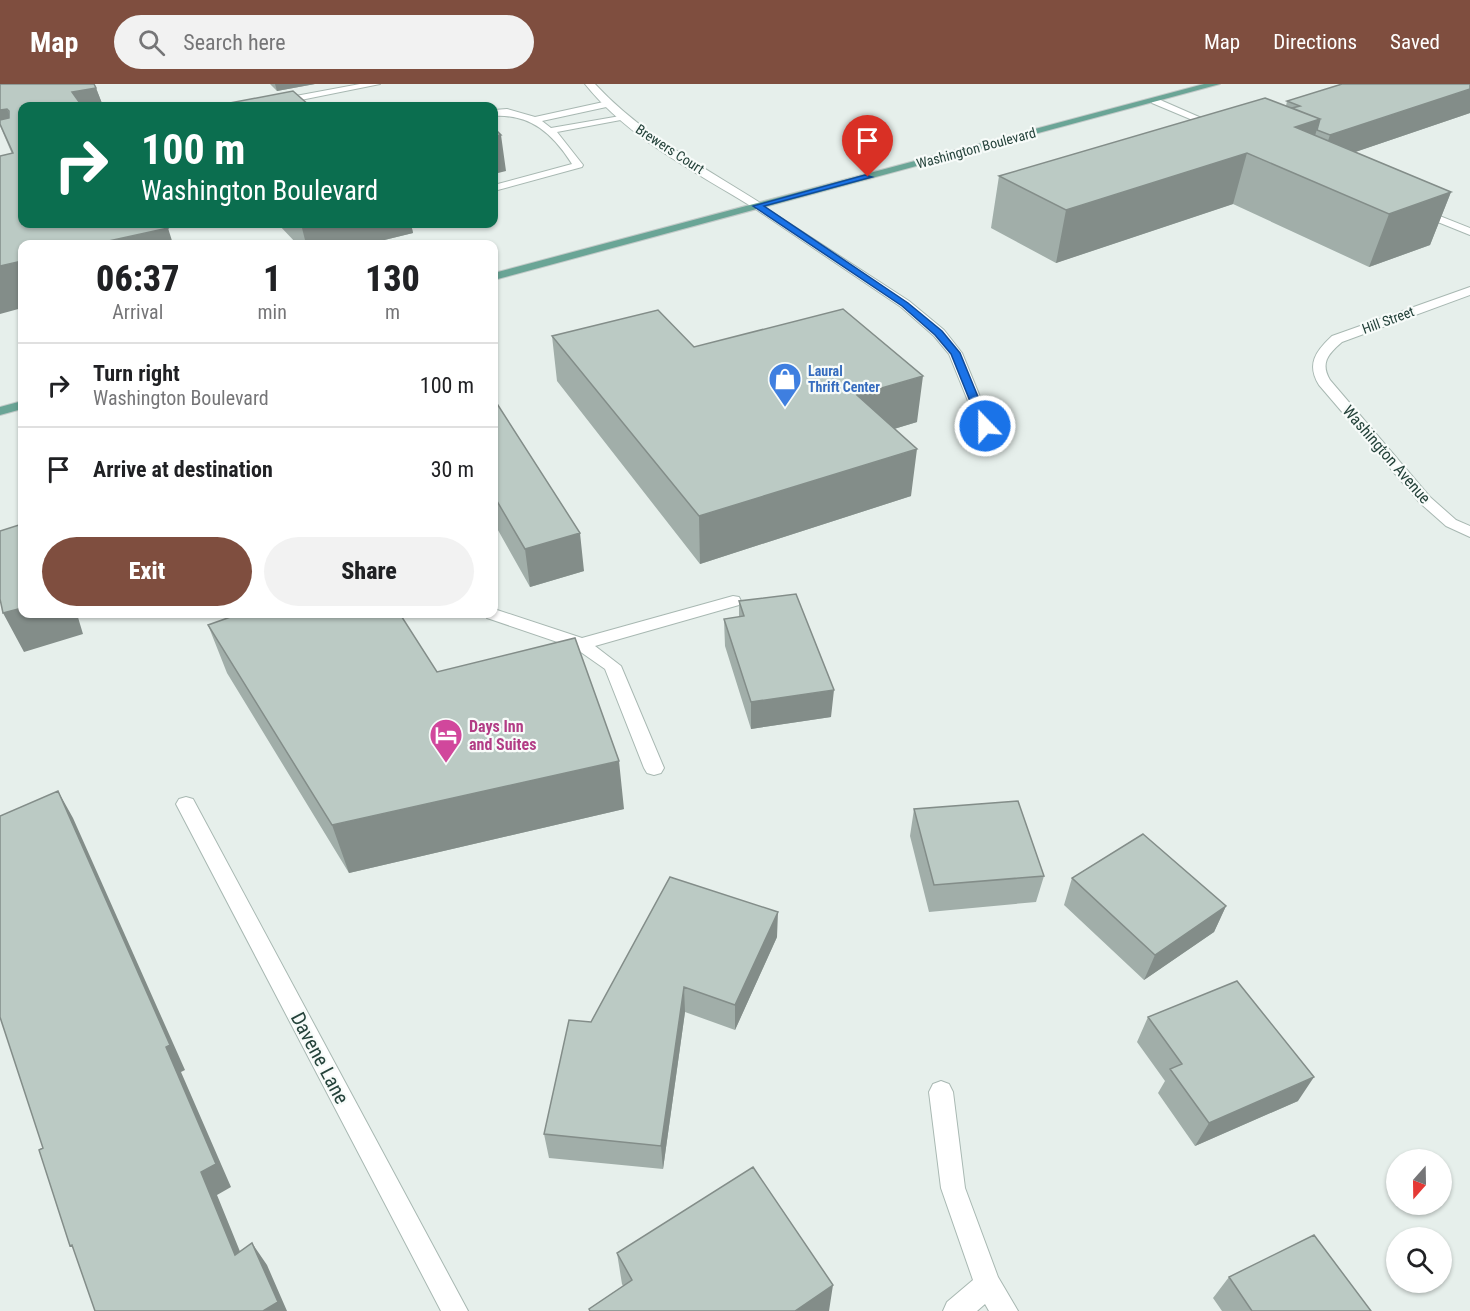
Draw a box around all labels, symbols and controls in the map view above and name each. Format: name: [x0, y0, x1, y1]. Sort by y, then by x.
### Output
search box: [114, 15, 534, 69]
text: Map: [30, 26, 78, 59]
icon: search: [135, 26, 168, 59]
text: Search here: [183, 30, 286, 55]
text: Map: [1204, 30, 1240, 54]
text: Directions: [1273, 30, 1357, 54]
text: Saved: [1390, 30, 1440, 54]
pin: [842, 115, 893, 177]
street label: Brewers Court: [633, 121, 707, 177]
icon: arrive: [851, 124, 884, 157]
street label: Washington Boulevard: [915, 124, 1037, 172]
text: 100 m: [141, 125, 246, 174]
icon: right: [42, 126, 120, 204]
text: Washington Boulevard: [141, 175, 378, 207]
text: 06:37: [96, 258, 179, 300]
text: 1: [263, 258, 281, 300]
text: 130: [365, 258, 420, 300]
text: Arrival: [112, 300, 163, 324]
text: min: [258, 300, 287, 324]
text: m: [385, 300, 400, 324]
street label: Hill Street: [1360, 303, 1416, 337]
text: Turn right: [93, 361, 180, 386]
shop icon: Laural Thrift Center: [767, 361, 803, 408]
place label: Laural Thrift Center: [808, 363, 880, 395]
icon: right: [42, 369, 75, 402]
text: 100 m: [420, 373, 474, 398]
text: Washington Boulevard: [93, 386, 269, 410]
position arrow: [953, 394, 1017, 458]
street label: Washington Avenue: [1339, 401, 1434, 507]
icon: arrive: [42, 453, 75, 486]
text: Arrive at destination: [93, 457, 273, 482]
text: 30 m: [431, 457, 474, 482]
button: Exit: [42, 537, 252, 606]
button: Share: [264, 537, 474, 606]
hotel icon: Days Inn and Suites: [428, 717, 464, 764]
place label: Days Inn and Suites: [469, 717, 536, 754]
street label: Davene Lane: [286, 1008, 354, 1108]
north arrow: [1386, 1149, 1452, 1215]
map controls: [1386, 1149, 1452, 1293]
button: search: [1386, 1227, 1452, 1293]

